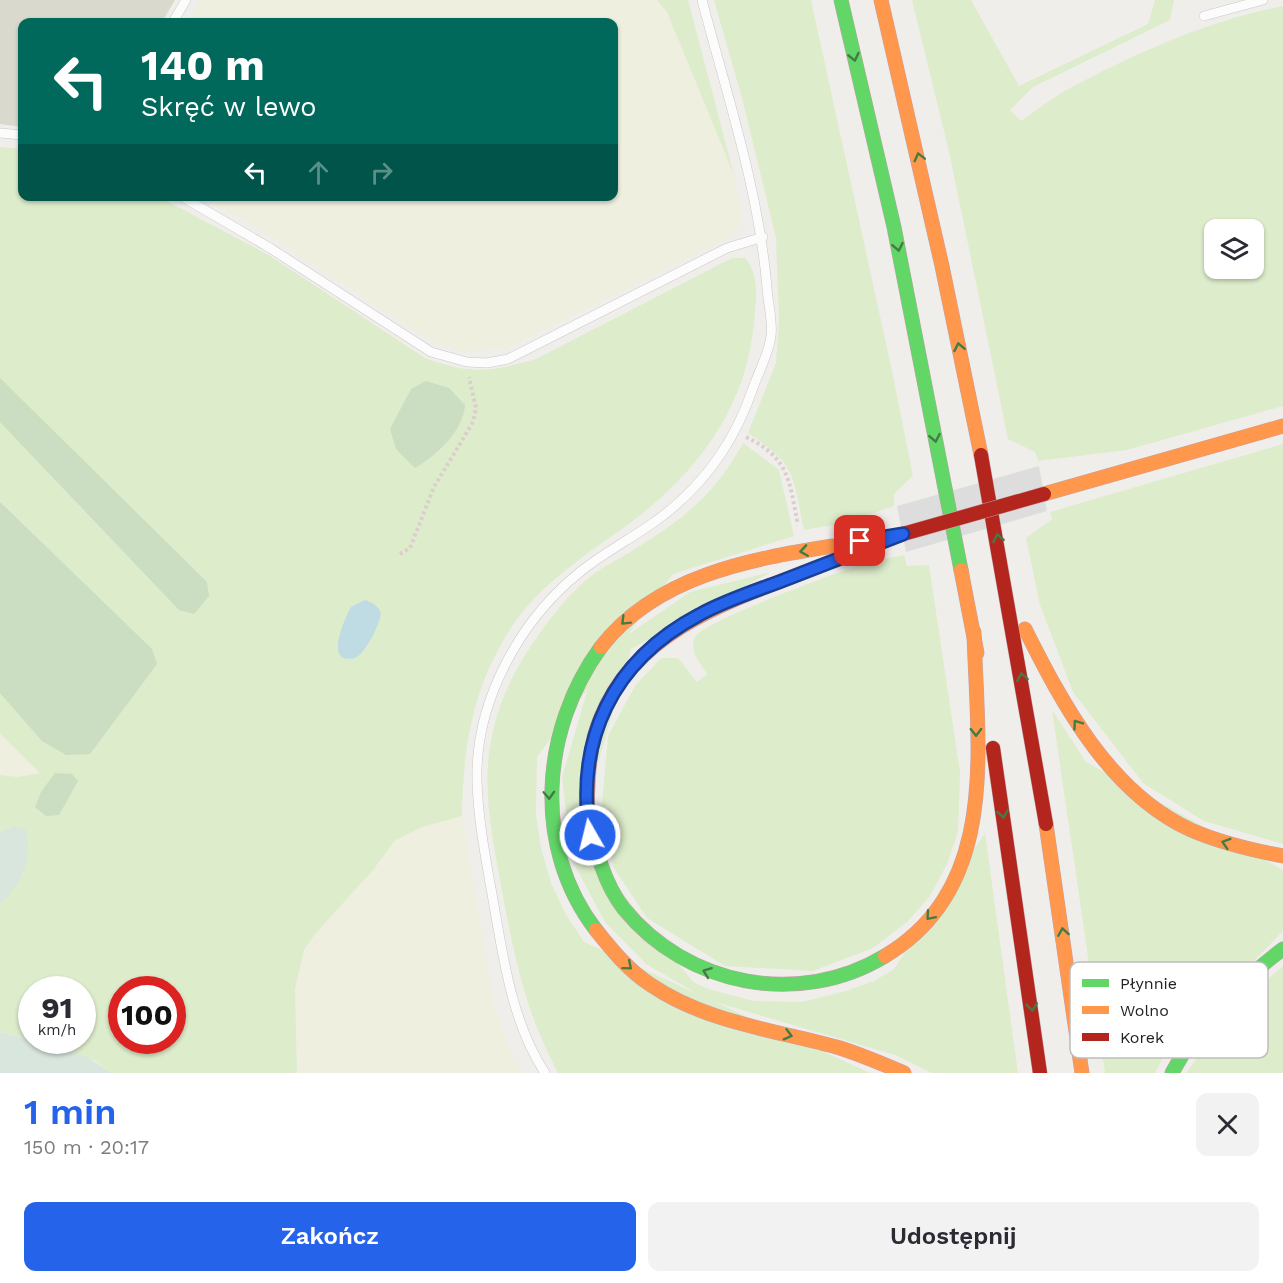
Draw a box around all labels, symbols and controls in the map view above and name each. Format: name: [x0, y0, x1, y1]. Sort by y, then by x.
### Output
text: 140 m: [141, 41, 265, 90]
icon: left: [42, 42, 120, 120]
one-way arrow: [847, 52, 860, 62]
text: Skręć w lewo: [141, 91, 317, 123]
one-way arrow: [913, 152, 926, 162]
icon: left: [239, 156, 272, 189]
icon: ahead: [302, 156, 335, 189]
icon: right: [365, 156, 398, 189]
map controls: [1204, 219, 1264, 279]
button: layers: [1204, 219, 1264, 279]
one-way arrow: [891, 242, 904, 252]
one-way arrow: [954, 343, 967, 353]
one-way arrow: [928, 433, 941, 443]
pin: [834, 515, 885, 566]
icon: arrive: [843, 524, 876, 557]
one-way arrow: [992, 534, 1005, 544]
one-way arrow: [799, 544, 808, 556]
one-way arrow: [621, 615, 632, 625]
one-way arrow: [1017, 672, 1029, 682]
one-way arrow: [1073, 719, 1084, 730]
one-way arrow: [969, 728, 982, 737]
one-way arrow: [543, 790, 556, 799]
position arrow: [558, 803, 622, 867]
one-way arrow: [996, 808, 1009, 818]
one-way arrow: [1221, 837, 1232, 850]
one-way arrow: [926, 909, 937, 920]
one-way arrow: [1057, 927, 1070, 937]
one-way arrow: [621, 959, 632, 970]
legend: [1070, 962, 1268, 1058]
one-way arrow: [702, 967, 713, 979]
text: Płynnie: [1120, 974, 1177, 993]
speed limit sign: 100: [108, 976, 186, 1054]
text: 91: [41, 990, 73, 1025]
text: Wolno: [1120, 1001, 1169, 1020]
one-way arrow: [1025, 1002, 1038, 1011]
text: km/h: [38, 1021, 76, 1039]
one-way arrow: [782, 1028, 793, 1040]
text: Korek: [1120, 1028, 1164, 1047]
text: 1 min: [24, 1091, 116, 1133]
button: close: [1196, 1093, 1259, 1156]
text: 150 m · 20:17: [24, 1135, 149, 1159]
button: Zakończ: [24, 1202, 636, 1271]
button: Udostępnij: [648, 1202, 1259, 1271]

